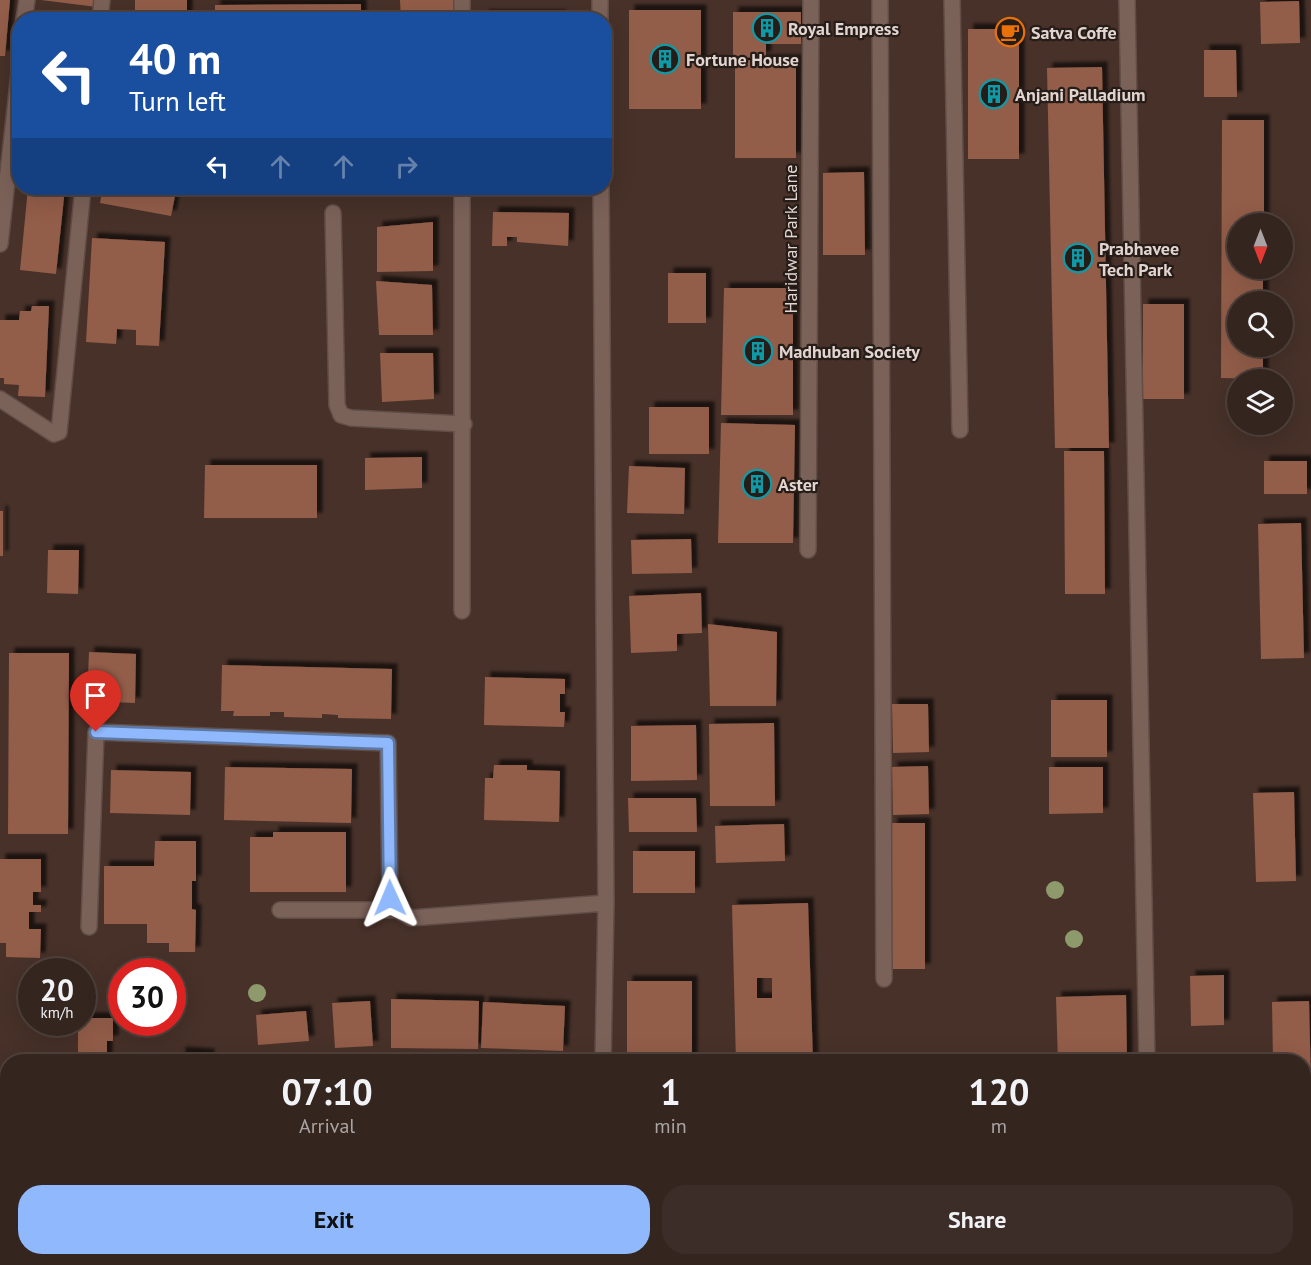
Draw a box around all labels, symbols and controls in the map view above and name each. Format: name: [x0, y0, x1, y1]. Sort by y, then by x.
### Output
building icon: Royal Empress: [751, 12, 783, 44]
cafe icon: Satva Coffe: [994, 16, 1026, 48]
place label: Royal Empress: [788, 17, 899, 40]
place label: Satva Coffe: [1031, 21, 1117, 44]
text: 40 m: [129, 31, 221, 86]
icon: left: [30, 36, 108, 114]
building icon: Fortune House: [649, 43, 681, 75]
place label: Fortune House: [686, 48, 799, 71]
building icon: Anjani Palladium: [978, 78, 1010, 110]
place label: Anjani Palladium: [1015, 83, 1146, 106]
text: Turn left: [129, 84, 226, 118]
icon: left: [201, 150, 234, 183]
icon: ahead: [264, 150, 297, 183]
icon: ahead: [327, 150, 360, 183]
icon: right: [390, 150, 423, 183]
street label: Haridwar Park Lane: [779, 165, 802, 313]
north arrow: [1227, 213, 1293, 279]
map controls: [1227, 213, 1293, 435]
place label: Prabhavee Tech Park: [1099, 237, 1179, 281]
building icon: Prabhavee Tech Park: [1062, 242, 1094, 274]
button: search: [1227, 291, 1293, 357]
building icon: Madhuban Society: [742, 335, 774, 367]
place label: Madhuban Society: [779, 340, 920, 363]
button: layers: [1227, 369, 1293, 435]
building icon: Aster: [741, 468, 773, 500]
place label: Aster: [778, 473, 819, 496]
pin: [70, 670, 121, 732]
icon: arrive: [79, 679, 112, 712]
position arrow: [358, 866, 422, 930]
speed limit sign: 30: [108, 958, 186, 1036]
text: 20: [40, 970, 74, 1009]
text: km/h: [41, 1003, 73, 1022]
text: 07:10: [281, 1068, 373, 1115]
text: 1: [660, 1068, 681, 1115]
text: 120: [968, 1068, 1030, 1115]
text: Arrival: [299, 1113, 355, 1139]
text: min: [654, 1113, 687, 1139]
text: m: [991, 1113, 1007, 1139]
button: Exit: [18, 1185, 650, 1254]
button: Share: [662, 1185, 1293, 1254]

